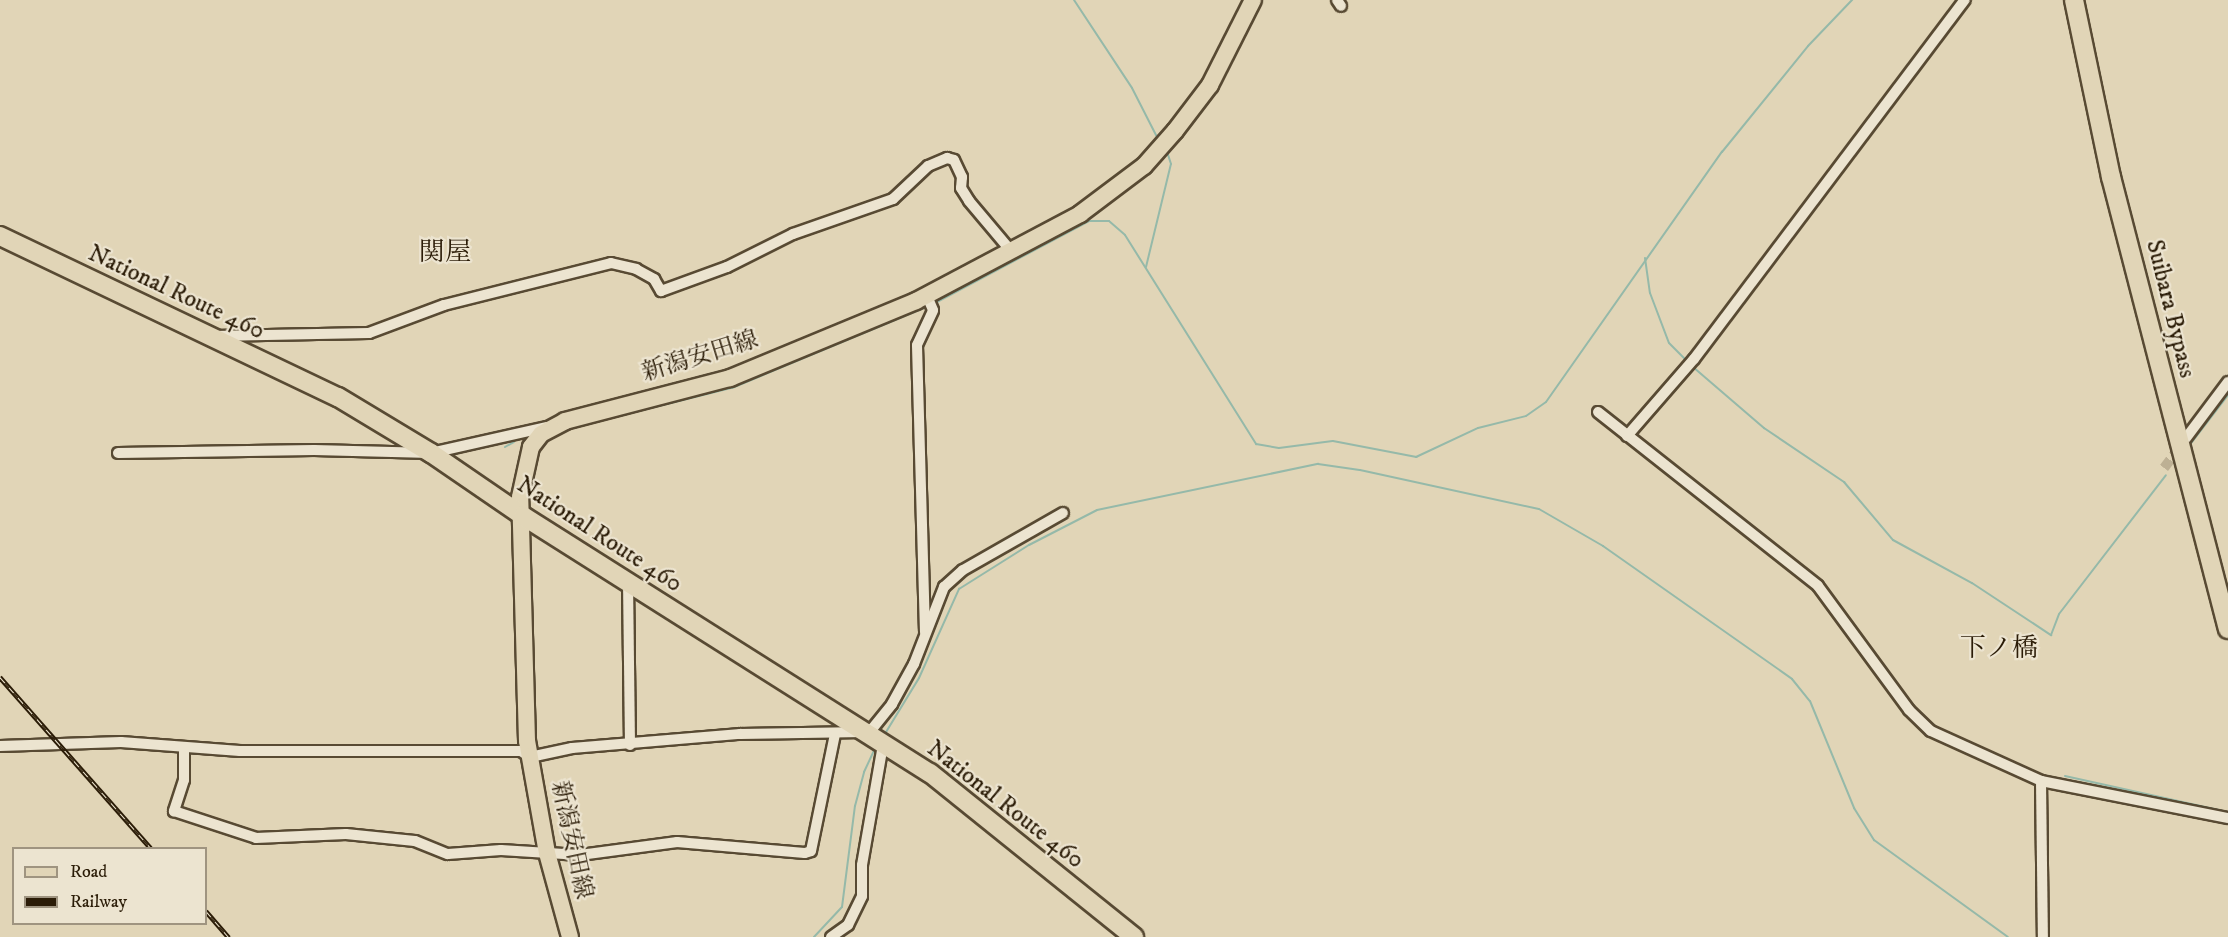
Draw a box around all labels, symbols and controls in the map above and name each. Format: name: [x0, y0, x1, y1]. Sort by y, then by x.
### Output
district label: 関屋: [419, 237, 471, 269]
street label: Suibara Bypass: [2139, 237, 2201, 381]
street label: National Route 460: [83, 240, 269, 346]
street label: 新潟安田線: [638, 326, 762, 388]
street label: National Route 460: [511, 471, 687, 599]
district label: 下ノ橋: [1960, 633, 2038, 665]
street label: National Route 460: [921, 735, 1089, 875]
street label: 新潟安田線: [544, 778, 598, 902]
legend: [12, 847, 207, 925]
text: Road: [70, 861, 107, 883]
text: Railway: [70, 891, 127, 913]

